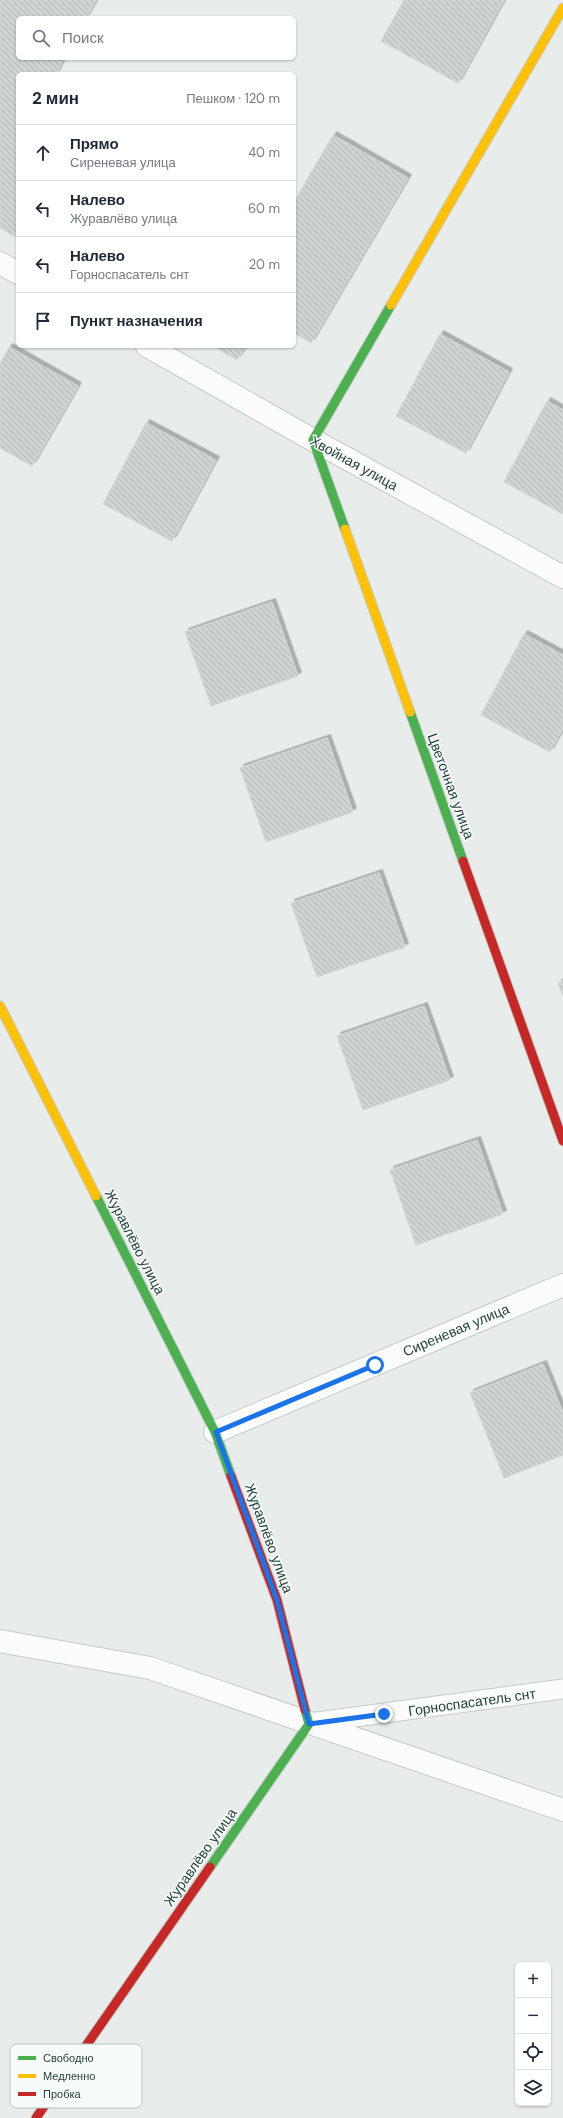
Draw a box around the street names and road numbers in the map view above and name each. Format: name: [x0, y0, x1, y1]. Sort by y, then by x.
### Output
street label: Хвойная улица: [307, 431, 401, 495]
street label: Цветочная улица: [424, 731, 479, 842]
street label: Журавлёво улица: [101, 1186, 169, 1298]
street label: Сиреневая улица: [400, 1299, 512, 1361]
street label: Журавлёво улица: [241, 1481, 297, 1596]
street label: Горноспасатель снт: [407, 1684, 537, 1720]
street label: Журавлёво улица: [159, 1804, 241, 1909]

